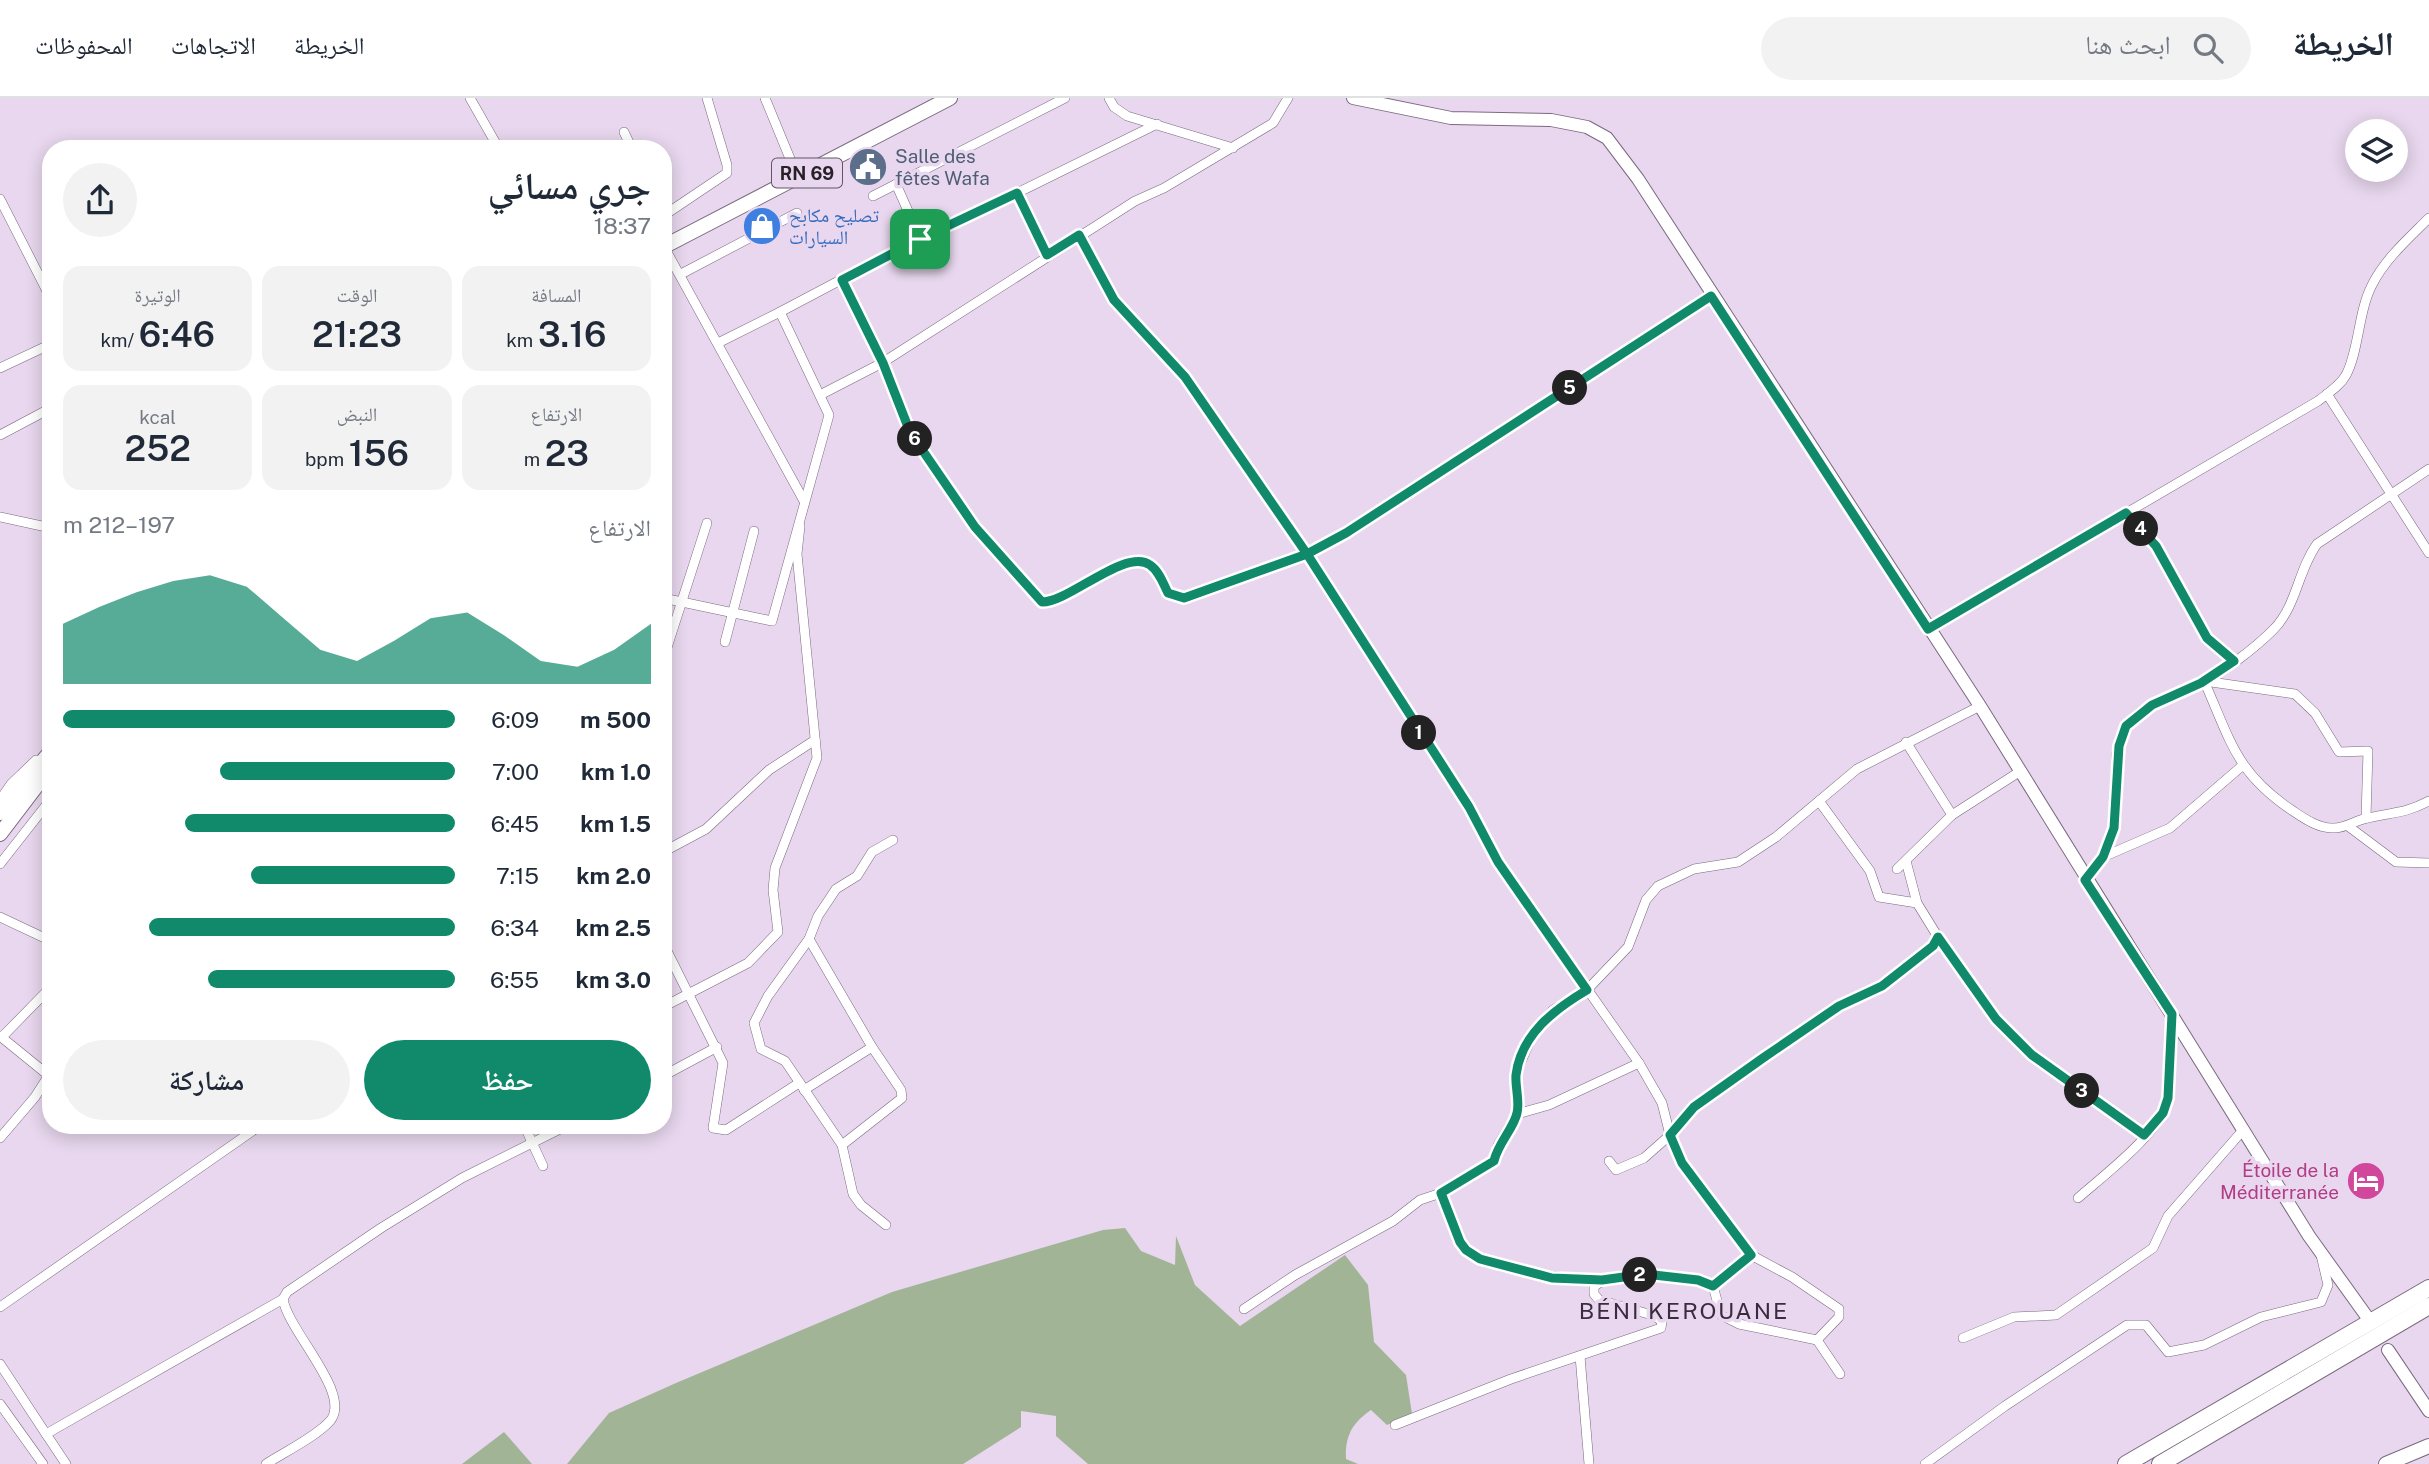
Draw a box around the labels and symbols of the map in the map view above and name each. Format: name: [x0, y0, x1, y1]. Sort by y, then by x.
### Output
place label: Salle des fêtes Wafa: [895, 145, 990, 189]
public building icon: Salle des fêtes Wafa: [847, 146, 889, 188]
road number: RN 69: [772, 158, 842, 188]
place label: تصليح مكابح السيارات: [789, 204, 880, 249]
shop icon: تصليح مكابح السيارات: [741, 205, 783, 247]
pin: [890, 209, 950, 269]
pin: 5: [1552, 370, 1588, 406]
pin: 6: [898, 422, 932, 456]
pin: 4: [2124, 512, 2158, 546]
pin: 1: [1402, 716, 1436, 750]
pin: 3: [2064, 1074, 2100, 1108]
place label: Étoile de la Méditerranée: [2220, 1159, 2339, 1203]
hotel icon: Étoile de la Méditerranée: [2345, 1160, 2387, 1202]
pin: 2: [1622, 1258, 1658, 1292]
district label: BÉNI KEROUANE: [1579, 1297, 1789, 1324]

